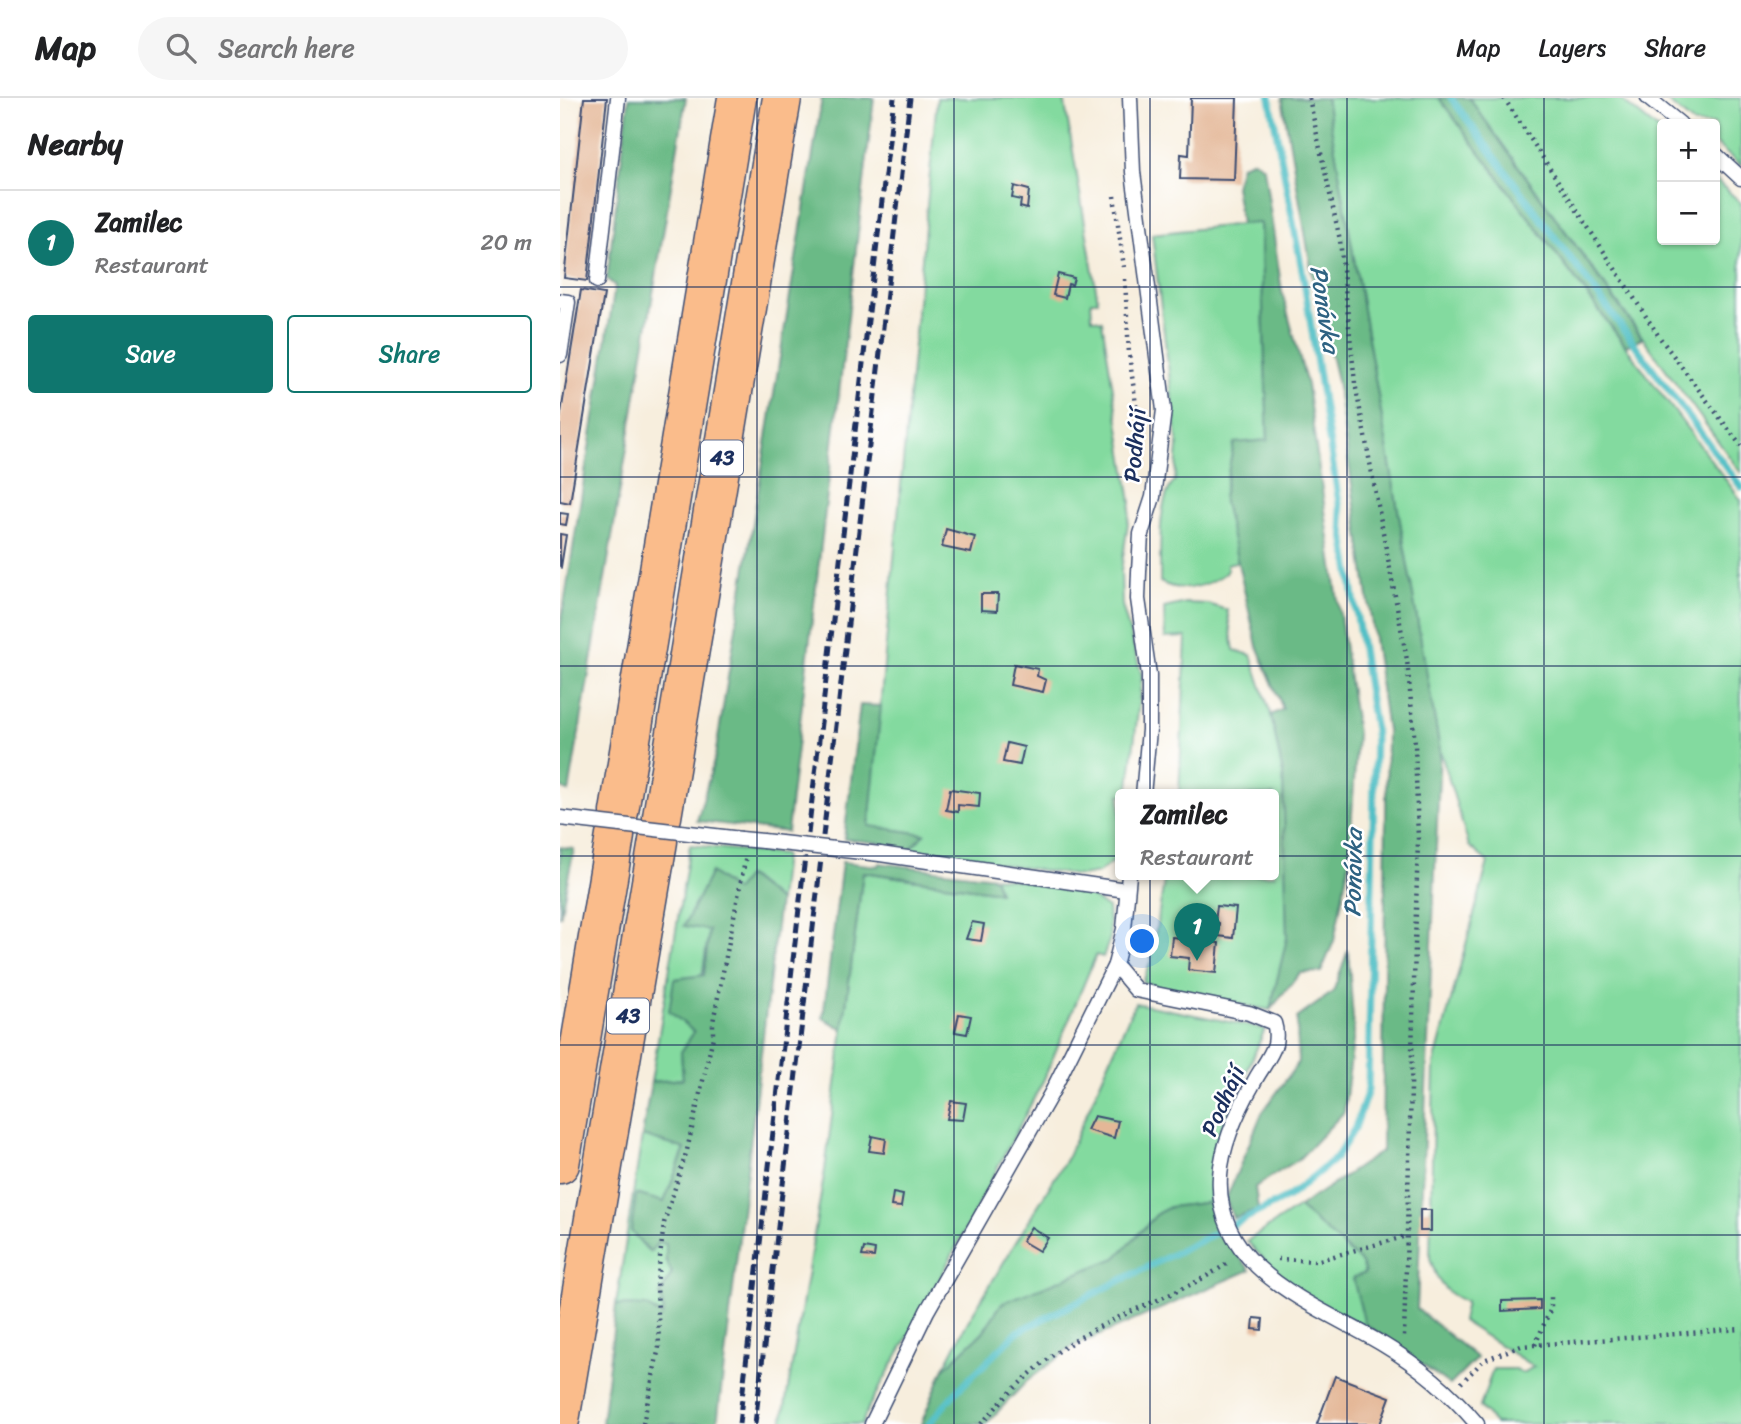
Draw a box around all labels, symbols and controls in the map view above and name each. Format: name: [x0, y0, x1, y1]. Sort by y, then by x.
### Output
search box: [138, 17, 628, 80]
text: Map: [35, 19, 96, 77]
text: Search here: [218, 25, 355, 71]
text: Map: [1456, 27, 1501, 69]
text: Layers: [1539, 27, 1606, 69]
text: Share: [1644, 27, 1706, 69]
icon: search: [162, 29, 200, 67]
text: Nearby: [28, 117, 123, 171]
map controls: [1657, 119, 1720, 245]
button: +: [1657, 119, 1720, 182]
button: −: [1657, 182, 1720, 245]
text: Zamilec: [95, 199, 182, 245]
text: 1: [46, 222, 56, 263]
text: 20 m: [481, 222, 532, 263]
text: Restaurant: [95, 245, 209, 286]
water label: Ponávka: [1297, 262, 1353, 359]
button: Save: [28, 315, 273, 393]
button: Share: [287, 315, 532, 393]
street label: Podhájí: [1111, 404, 1159, 484]
road number: 43: [701, 440, 743, 476]
popup: [1115, 789, 1279, 880]
text: Zamilec: [1140, 791, 1227, 837]
water label: Ponávka: [1331, 826, 1375, 917]
text: Restaurant: [1140, 837, 1254, 878]
pin: 1: [1174, 903, 1220, 961]
your location: [1125, 924, 1159, 958]
road number: 43: [607, 998, 649, 1034]
street label: Podhájí: [1189, 1056, 1258, 1143]

